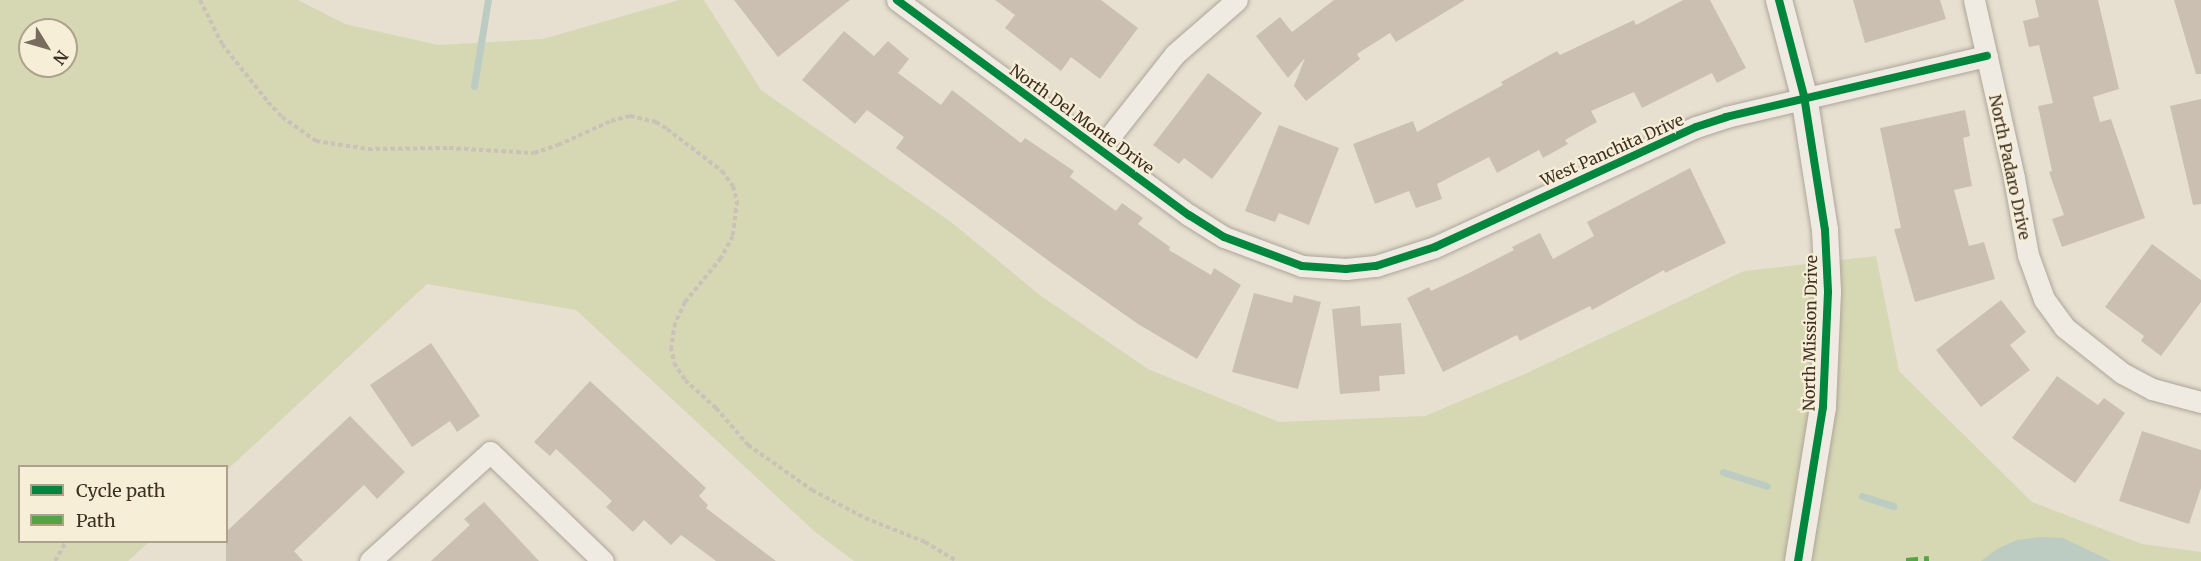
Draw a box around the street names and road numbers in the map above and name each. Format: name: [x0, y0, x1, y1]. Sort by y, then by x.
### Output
street label: North Del Monte Drive: [1006, 60, 1158, 178]
street label: North Padaro Drive: [1985, 93, 2035, 241]
street label: West Panchita Drive: [1538, 110, 1686, 190]
street label: North Mission Drive: [1799, 255, 1821, 411]

